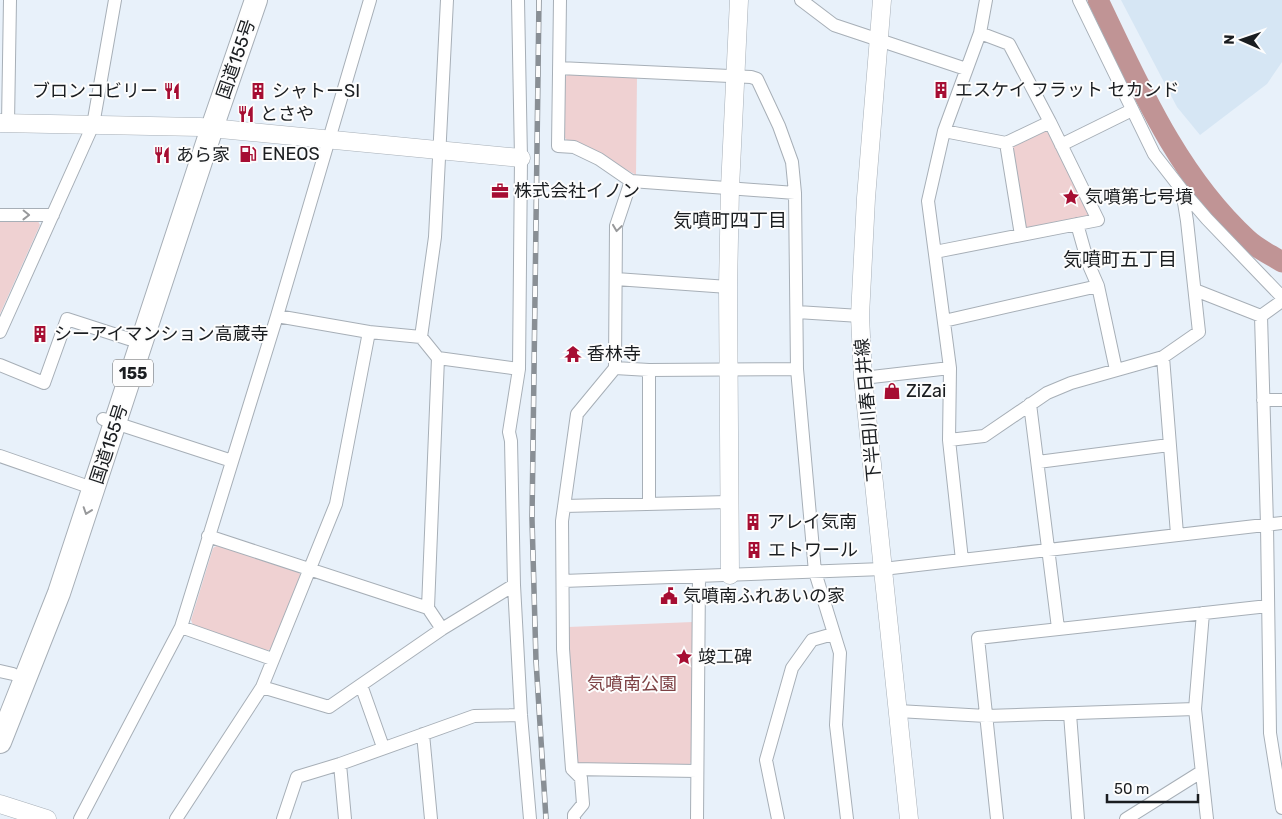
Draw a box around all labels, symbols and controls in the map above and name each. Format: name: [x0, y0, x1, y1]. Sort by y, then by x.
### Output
north arrow: [1217, 15, 1267, 65]
street label: 国道155号: [212, 16, 260, 102]
text: N: [1221, 34, 1238, 45]
place label: エスケイ フラット セカンド: [955, 79, 1179, 101]
place label: ブロンコビリー: [32, 80, 158, 102]
place label: シャトーSI: [272, 80, 360, 102]
building icon: エスケイ フラット セカンド: [931, 80, 951, 100]
restaurant icon: ブロンコビリー: [162, 81, 182, 101]
building icon: シャトーSI: [248, 81, 268, 101]
place label: とさや: [260, 103, 314, 125]
restaurant icon: とさや: [236, 104, 256, 124]
place label: ENEOS: [262, 143, 320, 165]
place label: あら家: [176, 144, 230, 166]
fuel station icon: ENEOS: [238, 144, 258, 164]
restaurant icon: あら家: [152, 145, 172, 165]
place label: 株式会社イノン: [514, 180, 640, 202]
office icon: 株式会社イノン: [490, 181, 510, 201]
place label: 気噴第七号墳: [1085, 186, 1193, 208]
place icon: 気噴第七号墳: [1061, 187, 1081, 207]
district label: 気噴町四丁目: [673, 209, 787, 232]
one-way arrow: [23, 210, 31, 220]
one-way arrow: [613, 223, 623, 232]
district label: 気噴町五丁目: [1063, 248, 1177, 271]
place label: シーアイマンション高蔵寺: [54, 323, 268, 345]
building icon: シーアイマンション高蔵寺: [30, 324, 50, 344]
street label: 下半田川春日井線: [851, 337, 885, 483]
place label: 香林寺: [587, 343, 641, 365]
temple icon: 香林寺: [563, 344, 583, 364]
road number: 155: [113, 359, 153, 386]
place label: ZiZai: [906, 380, 946, 402]
shop icon: ZiZai: [882, 381, 902, 401]
street label: 国道155号: [86, 401, 132, 487]
one-way arrow: [83, 507, 93, 515]
place label: アレイ気南: [767, 511, 857, 533]
building icon: アレイ気南: [743, 512, 763, 532]
place label: エトワール: [768, 539, 858, 561]
building icon: エトワール: [744, 540, 764, 560]
place label: 気噴南ふれあいの家: [683, 585, 845, 607]
public building icon: 気噴南ふれあいの家: [659, 586, 679, 606]
place label: 竣工碑: [698, 646, 752, 668]
place icon: 竣工碑: [674, 647, 694, 667]
park label: 気噴南公園: [587, 673, 677, 695]
scale bar: [1107, 772, 1198, 804]
text: 50 m: [1114, 780, 1149, 798]

